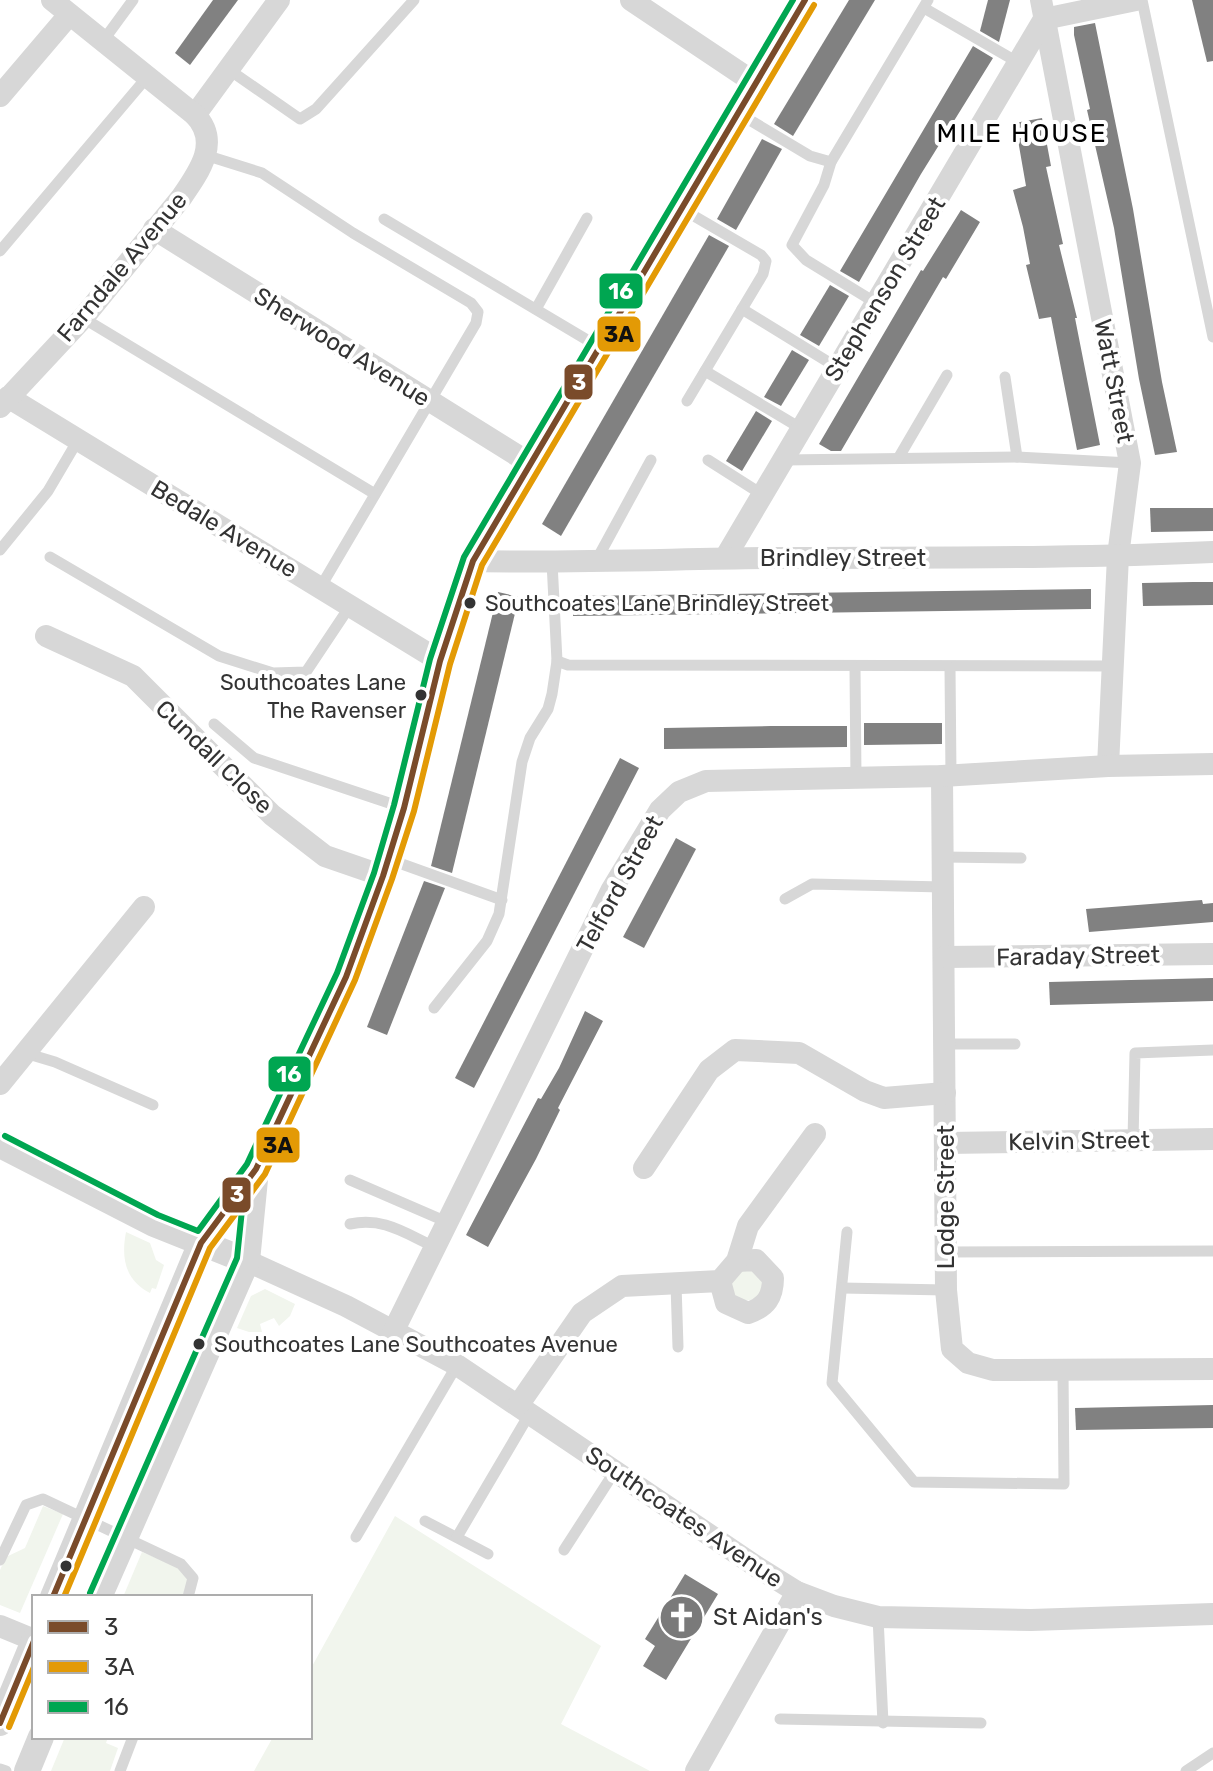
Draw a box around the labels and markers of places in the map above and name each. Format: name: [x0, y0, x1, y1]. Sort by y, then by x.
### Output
place label: Southcoates Lane Brindley Street: [485, 590, 829, 617]
marker: Southcoates Lane Brindley Street: [462, 595, 478, 611]
place label: Southcoates Lane The Ravenser: [220, 669, 407, 724]
marker: Southcoates Lane The Ravenser: [413, 687, 429, 703]
place label: Southcoates Lane Southcoates Avenue: [214, 1331, 618, 1358]
marker: Southcoates Lane Southcoates Avenue: [191, 1336, 207, 1352]
unlabelled marker: [58, 1558, 74, 1574]
church icon: St Aidan's: [658, 1593, 706, 1641]
place label: St Aidan's: [713, 1603, 823, 1631]

